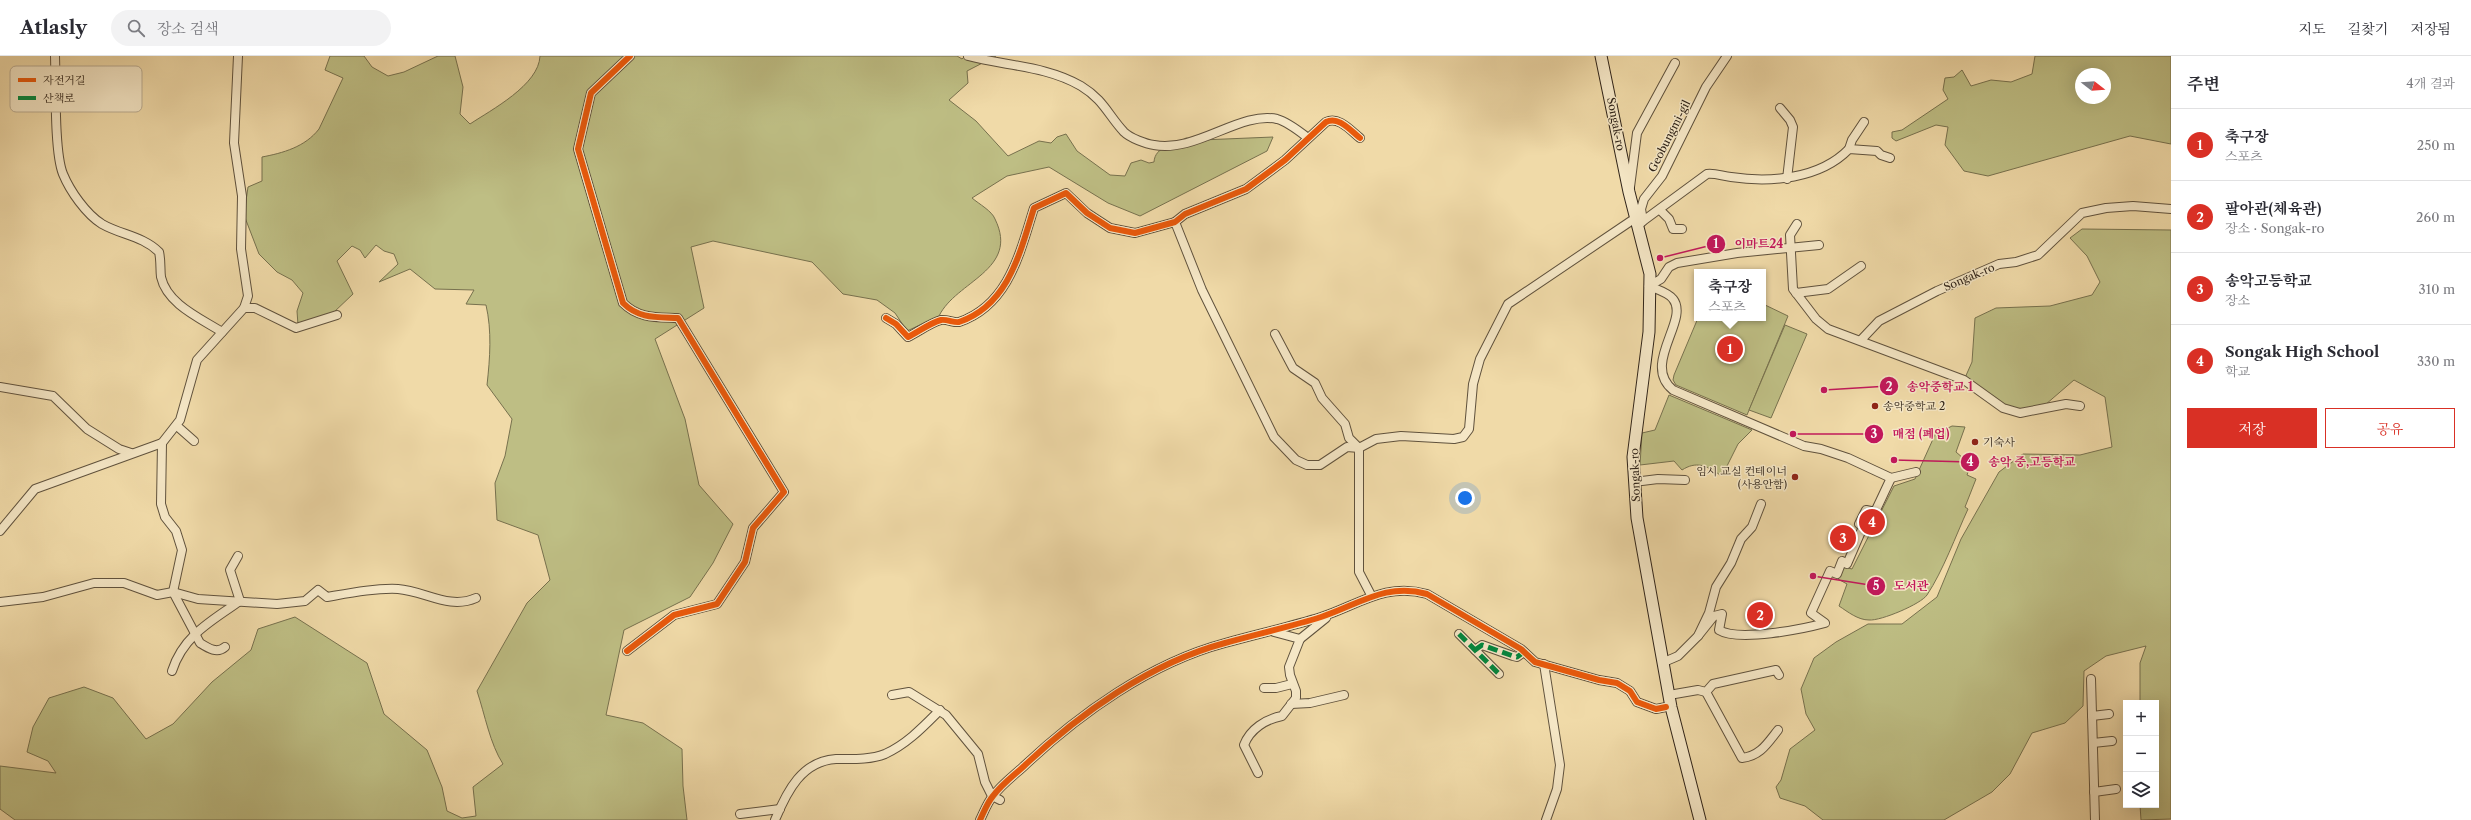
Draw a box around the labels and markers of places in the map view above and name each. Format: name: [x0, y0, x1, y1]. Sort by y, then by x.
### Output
callout: 이마트24: [1706, 232, 1791, 256]
pin: 1: [1717, 334, 1743, 364]
callout: 송악중학교 1: [1879, 374, 1981, 398]
place label: 송악중학교 2: [1883, 399, 1945, 413]
marker: 송악중학교 2: [1870, 401, 1880, 411]
callout: 매점 (폐업): [1864, 422, 1957, 446]
place label: 기숙사: [1983, 435, 2015, 449]
marker: 기숙사: [1970, 437, 1980, 447]
callout: 송악 중,고등학교: [1960, 450, 2084, 474]
place label: 임시 교실 컨테이너 (사용안함): [1696, 464, 1787, 491]
marker: 임시 교실 컨테이너 (사용안함): [1790, 472, 1800, 482]
pin: 4: [1859, 507, 1885, 537]
pin: 3: [1830, 523, 1856, 553]
callout: 도서관: [1866, 574, 1936, 598]
pin: 2: [1747, 600, 1773, 630]

